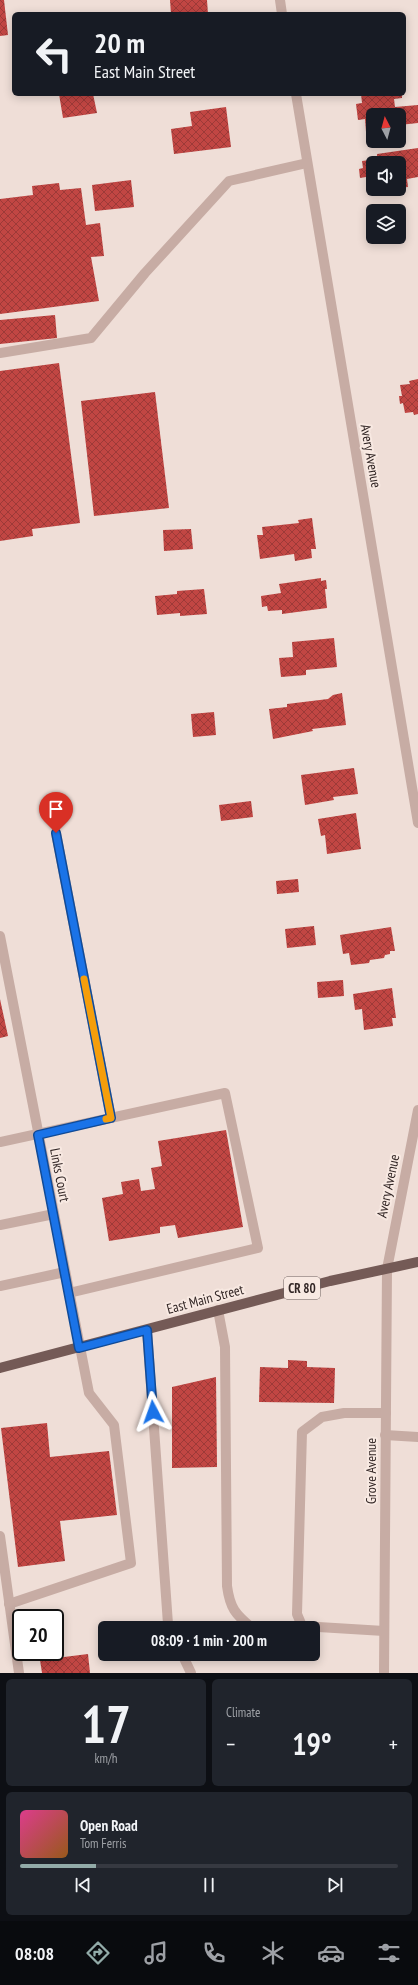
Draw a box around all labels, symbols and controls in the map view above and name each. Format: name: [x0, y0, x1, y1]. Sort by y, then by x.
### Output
text: 20 m: [94, 24, 145, 61]
icon: left: [28, 28, 80, 80]
text: East Main Street: [94, 60, 195, 83]
north arrow: [366, 108, 406, 148]
map controls: [366, 108, 406, 244]
button: sound: [366, 156, 406, 196]
button: layers: [366, 204, 406, 244]
street label: Avery Avenue: [357, 423, 385, 489]
pin: [39, 792, 73, 833]
icon: arrive: [45, 798, 67, 820]
street label: Links Court: [46, 1147, 74, 1204]
street label: Avery Avenue: [373, 1153, 404, 1219]
road number: CR 80: [284, 1277, 320, 1299]
street label: East Main Street: [165, 1280, 246, 1318]
position arrow: [132, 1391, 174, 1433]
street label: Grove Avenue: [362, 1438, 380, 1504]
speed limit sign: 20: [12, 1609, 64, 1661]
text: 08:09 · 1 min · 200 m: [151, 1631, 267, 1650]
text: 17: [81, 1690, 131, 1757]
text: Climate: [226, 1704, 260, 1721]
text: 19°: [292, 1724, 332, 1763]
text: −: [226, 1730, 235, 1758]
text: +: [389, 1730, 398, 1758]
text: km/h: [94, 1750, 118, 1767]
text: Open Road: [80, 1816, 138, 1835]
text: Tom Ferris: [80, 1835, 126, 1852]
icon: previous: [72, 1874, 94, 1896]
icon: pause: [198, 1874, 220, 1896]
icon: next: [324, 1874, 346, 1896]
icon: directions: [84, 1939, 112, 1967]
icon: music: [142, 1939, 170, 1967]
icon: phone: [200, 1939, 228, 1967]
icon: climate: [259, 1939, 287, 1967]
icon: car: [317, 1939, 345, 1967]
icon: filters: [375, 1939, 403, 1967]
text: 08:08: [15, 1942, 54, 1965]

